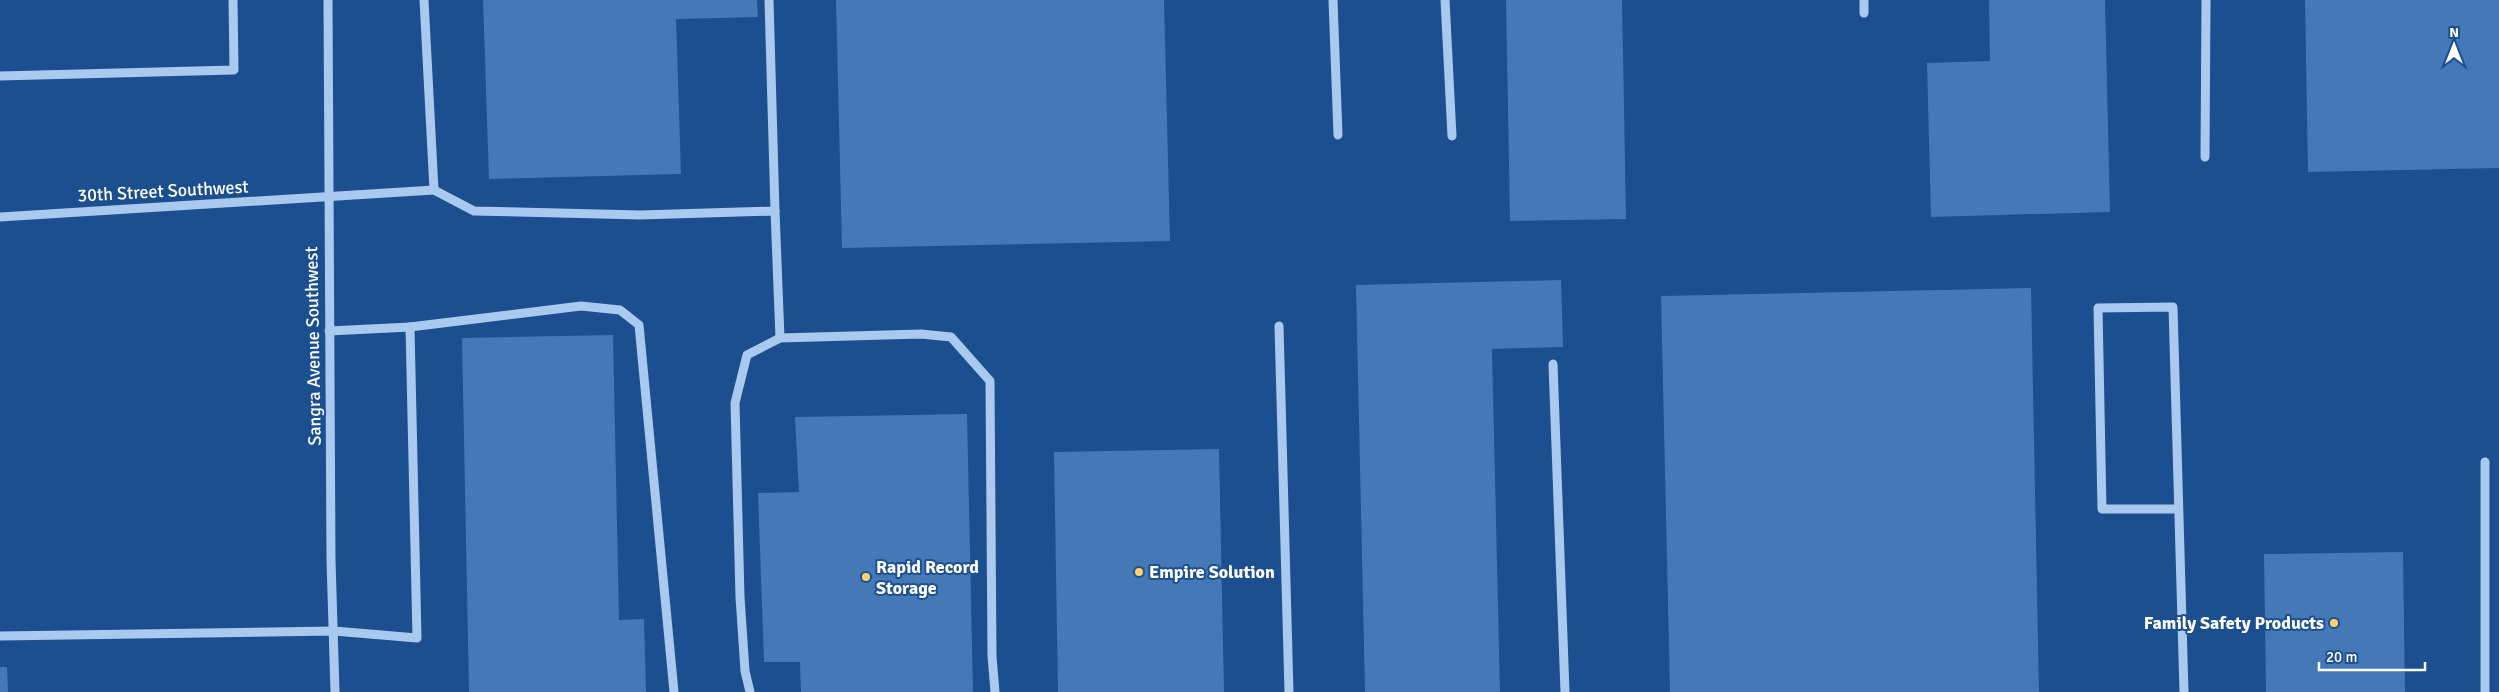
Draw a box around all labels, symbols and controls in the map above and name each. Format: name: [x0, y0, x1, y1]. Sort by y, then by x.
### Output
north arrow: [2429, 20, 2479, 70]
text: N: [2449, 24, 2459, 41]
street label: 30th Street Southwest: [77, 176, 249, 206]
street label: Sangra Avenue Southwest: [300, 246, 326, 446]
place label: Rapid Record Storage: [876, 556, 979, 599]
place label: Empire Solution: [1149, 561, 1275, 583]
marker: Empire Solution: [1133, 566, 1145, 578]
marker: Rapid Record Storage: [860, 571, 872, 583]
place label: Family Safety Products: [2144, 612, 2324, 634]
marker: Family Safety Products: [2328, 617, 2340, 629]
scale bar: [2319, 640, 2425, 672]
text: 20 m: [2326, 648, 2357, 666]

